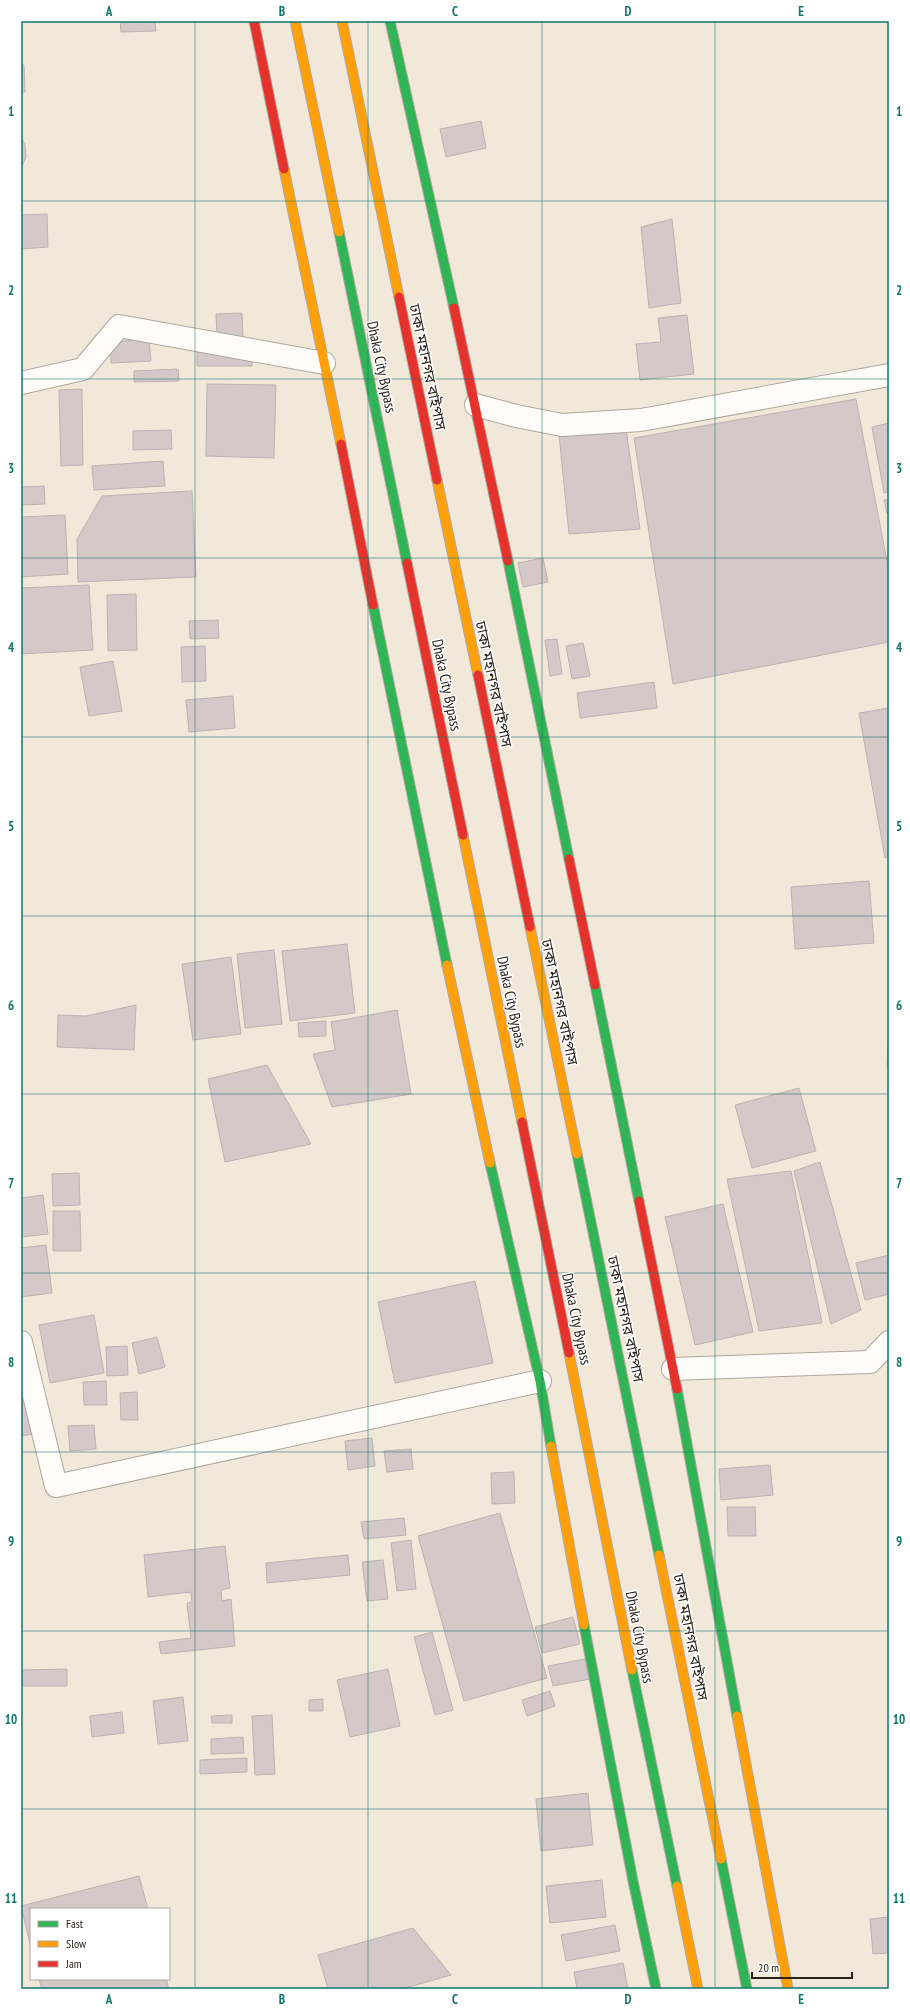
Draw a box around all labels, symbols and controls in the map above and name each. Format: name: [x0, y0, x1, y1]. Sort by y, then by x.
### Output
text: A: [105, 3, 113, 20]
text: B: [279, 3, 285, 20]
text: C: [452, 3, 458, 20]
text: D: [625, 3, 632, 20]
text: E: [798, 3, 804, 20]
text: 1: [8, 103, 14, 120]
text: 1: [896, 103, 902, 120]
text: 2: [8, 282, 14, 299]
text: 2: [896, 282, 902, 299]
street label: ঢাকা মহানগর বাইপাস: [405, 301, 451, 432]
street label: Dhaka City Bypass: [363, 319, 401, 415]
text: 3: [8, 460, 14, 477]
text: 3: [896, 460, 902, 477]
street label: ঢাকা মহানগর বাইপাস: [471, 618, 517, 749]
street label: Dhaka City Bypass: [428, 637, 466, 733]
text: 4: [8, 639, 15, 656]
text: 4: [896, 639, 903, 656]
text: 5: [8, 818, 14, 835]
text: 5: [896, 818, 902, 835]
street label: ঢাকা মহানগর বাইপাস: [537, 936, 583, 1067]
street label: Dhaka City Bypass: [493, 954, 531, 1050]
text: 6: [8, 997, 14, 1014]
text: 6: [896, 997, 902, 1014]
text: 7: [8, 1175, 14, 1192]
text: 7: [896, 1175, 902, 1192]
street label: ঢাকা মহানগর বাইপাস: [603, 1253, 649, 1384]
street label: Dhaka City Bypass: [558, 1271, 596, 1367]
text: 8: [8, 1354, 14, 1371]
text: 8: [896, 1354, 902, 1371]
text: 9: [8, 1533, 14, 1550]
text: 9: [896, 1533, 902, 1550]
street label: ঢাকা মহানগর বাইপাস: [669, 1571, 713, 1703]
street label: Dhaka City Bypass: [622, 1589, 658, 1685]
text: 10: [5, 1711, 17, 1728]
text: 10: [893, 1711, 905, 1728]
text: 11: [5, 1890, 17, 1907]
text: 11: [893, 1890, 905, 1907]
legend: [30, 1908, 170, 1980]
text: Fast: [66, 1916, 84, 1931]
text: Slow: [66, 1936, 87, 1951]
scale bar: [752, 1954, 852, 1980]
text: Jam: [65, 1956, 82, 1971]
text: 20 m: [758, 1960, 779, 1975]
text: A: [105, 1991, 113, 2008]
text: B: [279, 1991, 285, 2008]
text: C: [452, 1991, 458, 2008]
text: D: [625, 1991, 632, 2008]
text: E: [798, 1991, 804, 2008]

